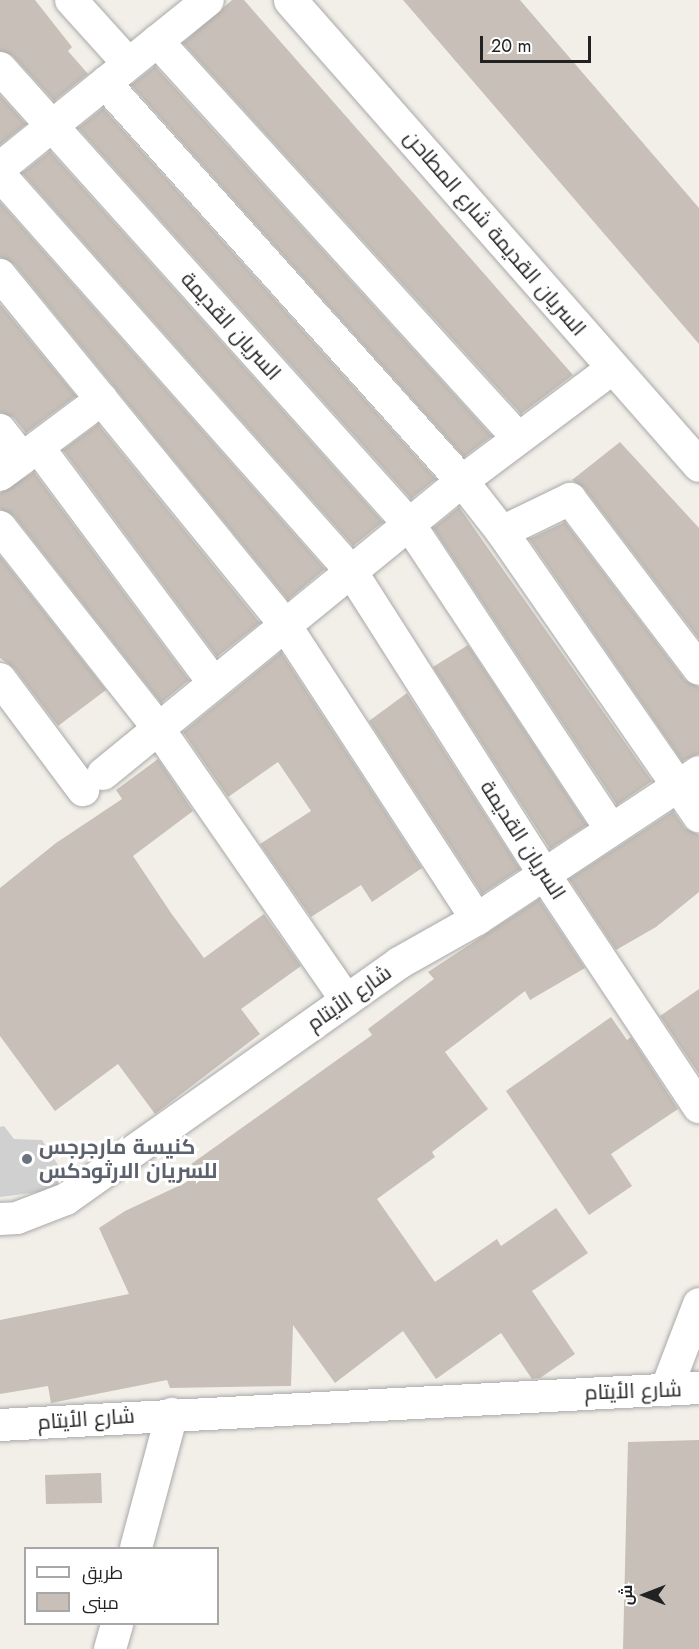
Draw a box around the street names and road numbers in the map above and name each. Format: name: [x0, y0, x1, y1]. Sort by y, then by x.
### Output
street label: السريان القديمة شارع المطاحن: [399, 125, 591, 341]
street label: السريان القديمة: [176, 267, 286, 385]
street label: السريان القديمة: [475, 776, 571, 904]
street label: شارع الأيتام: [302, 960, 396, 1036]
street label: شارع الأيتام: [584, 1377, 682, 1405]
street label: شارع الأيتام: [37, 1403, 135, 1435]

